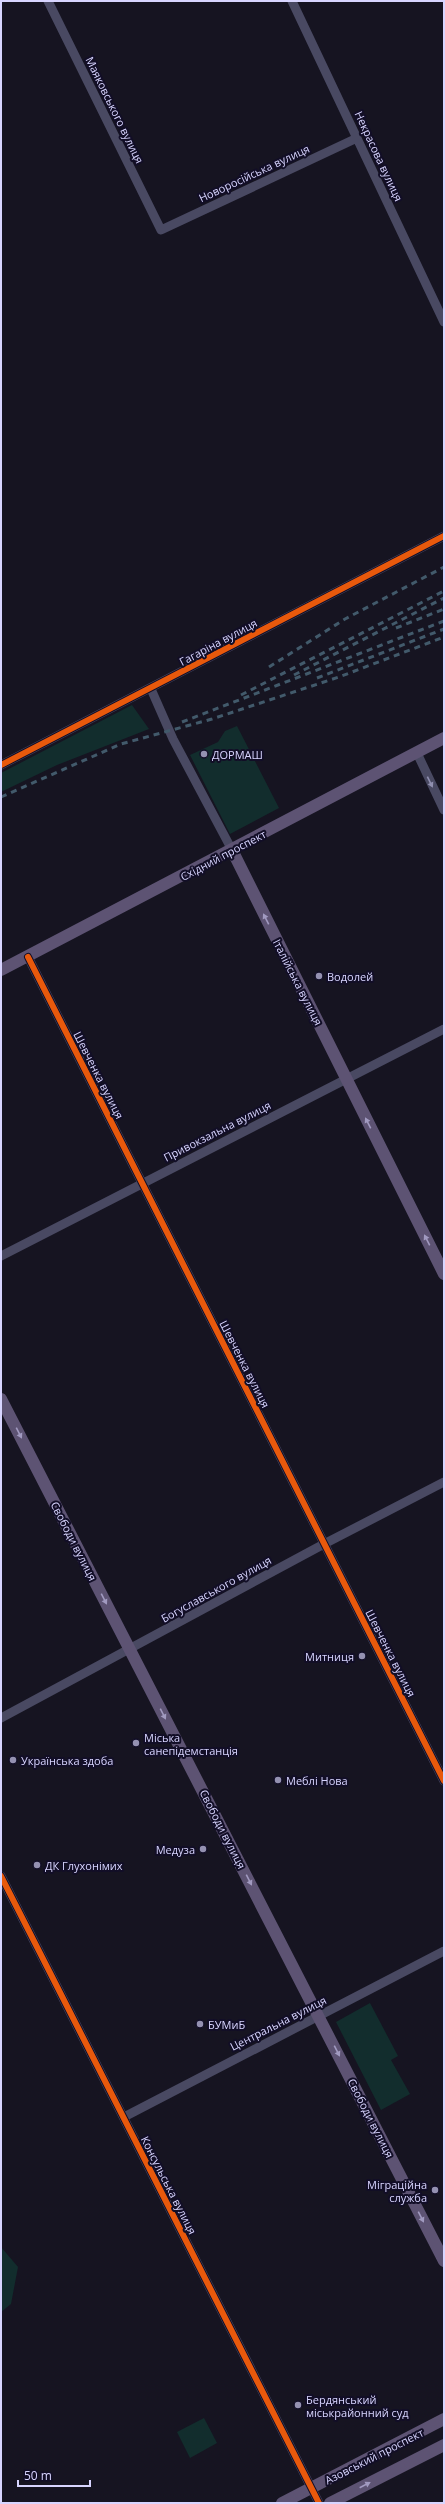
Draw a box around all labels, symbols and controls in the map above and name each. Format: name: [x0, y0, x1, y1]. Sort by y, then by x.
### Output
street label: Маяковського вулиця: [83, 54, 147, 166]
street label: Некрасова вулиця: [351, 108, 407, 204]
street label: Новоросійська вулиця: [196, 141, 312, 205]
street label: Гагаріна вулиця: [176, 615, 260, 669]
place label: ДОРМАШ: [212, 747, 263, 762]
marker: ДОРМАШ: [199, 749, 209, 759]
one-way arrow: [427, 776, 433, 787]
street label: Східний проспект: [178, 826, 268, 884]
one-way arrow: [263, 914, 269, 925]
street label: Італійська вулиця: [270, 936, 326, 1028]
place label: Водолей: [327, 969, 373, 984]
marker: Водолей: [314, 971, 324, 981]
street label: Шевченка вулиця: [70, 1029, 128, 1121]
street label: Привокзальна вулиця: [161, 1097, 273, 1165]
one-way arrow: [365, 1118, 372, 1129]
one-way arrow: [423, 1234, 430, 1245]
street label: Шевченка вулиця: [216, 1318, 274, 1410]
one-way arrow: [16, 1427, 22, 1439]
street label: Свободи вулиця: [48, 1499, 100, 1583]
street label: Богуславського вулиця: [158, 1552, 274, 1626]
one-way arrow: [101, 1593, 107, 1604]
street label: Шевченка вулиця: [362, 1607, 420, 1699]
place label: Митниця: [305, 1649, 354, 1664]
marker: Митниця: [357, 1651, 367, 1661]
one-way arrow: [160, 1709, 166, 1720]
place label: Міська санепідемстанція: [144, 1730, 238, 1758]
marker: Міська санепідемстанція: [131, 1738, 141, 1748]
place label: Українська здоба: [21, 1753, 113, 1768]
marker: Українська здоба: [8, 1755, 18, 1765]
place label: Меблі Нова: [286, 1773, 348, 1788]
marker: Меблі Нова: [273, 1775, 283, 1785]
street label: Свободи вулиця: [197, 1787, 249, 1871]
place label: Медуза: [156, 1842, 195, 1857]
marker: Медуза: [198, 1844, 208, 1854]
place label: ДК Глухонімих: [45, 1858, 123, 1873]
marker: ДК Глухонімих: [32, 1860, 42, 1870]
one-way arrow: [245, 1874, 252, 1885]
street label: Центральна вулиця: [227, 1992, 329, 2054]
place label: БУМиБ: [208, 2017, 245, 2032]
marker: БУМиБ: [195, 2019, 205, 2029]
one-way arrow: [334, 2045, 340, 2057]
street label: Свободи вулиця: [345, 2076, 397, 2160]
street label: Консульська вулиця: [138, 2133, 200, 2237]
place label: Міграційна служба: [367, 2177, 427, 2205]
marker: Міграційна служба: [430, 2185, 440, 2195]
one-way arrow: [418, 2211, 425, 2222]
place label: Бердянський міськрайонний суд: [306, 2392, 409, 2420]
marker: Бердянський міськрайонний суд: [293, 2400, 303, 2410]
street label: Азовський проспект: [322, 2425, 426, 2487]
scale bar: [18, 2462, 90, 2488]
text: 50 m: [24, 2467, 52, 2484]
one-way arrow: [359, 2482, 371, 2488]

